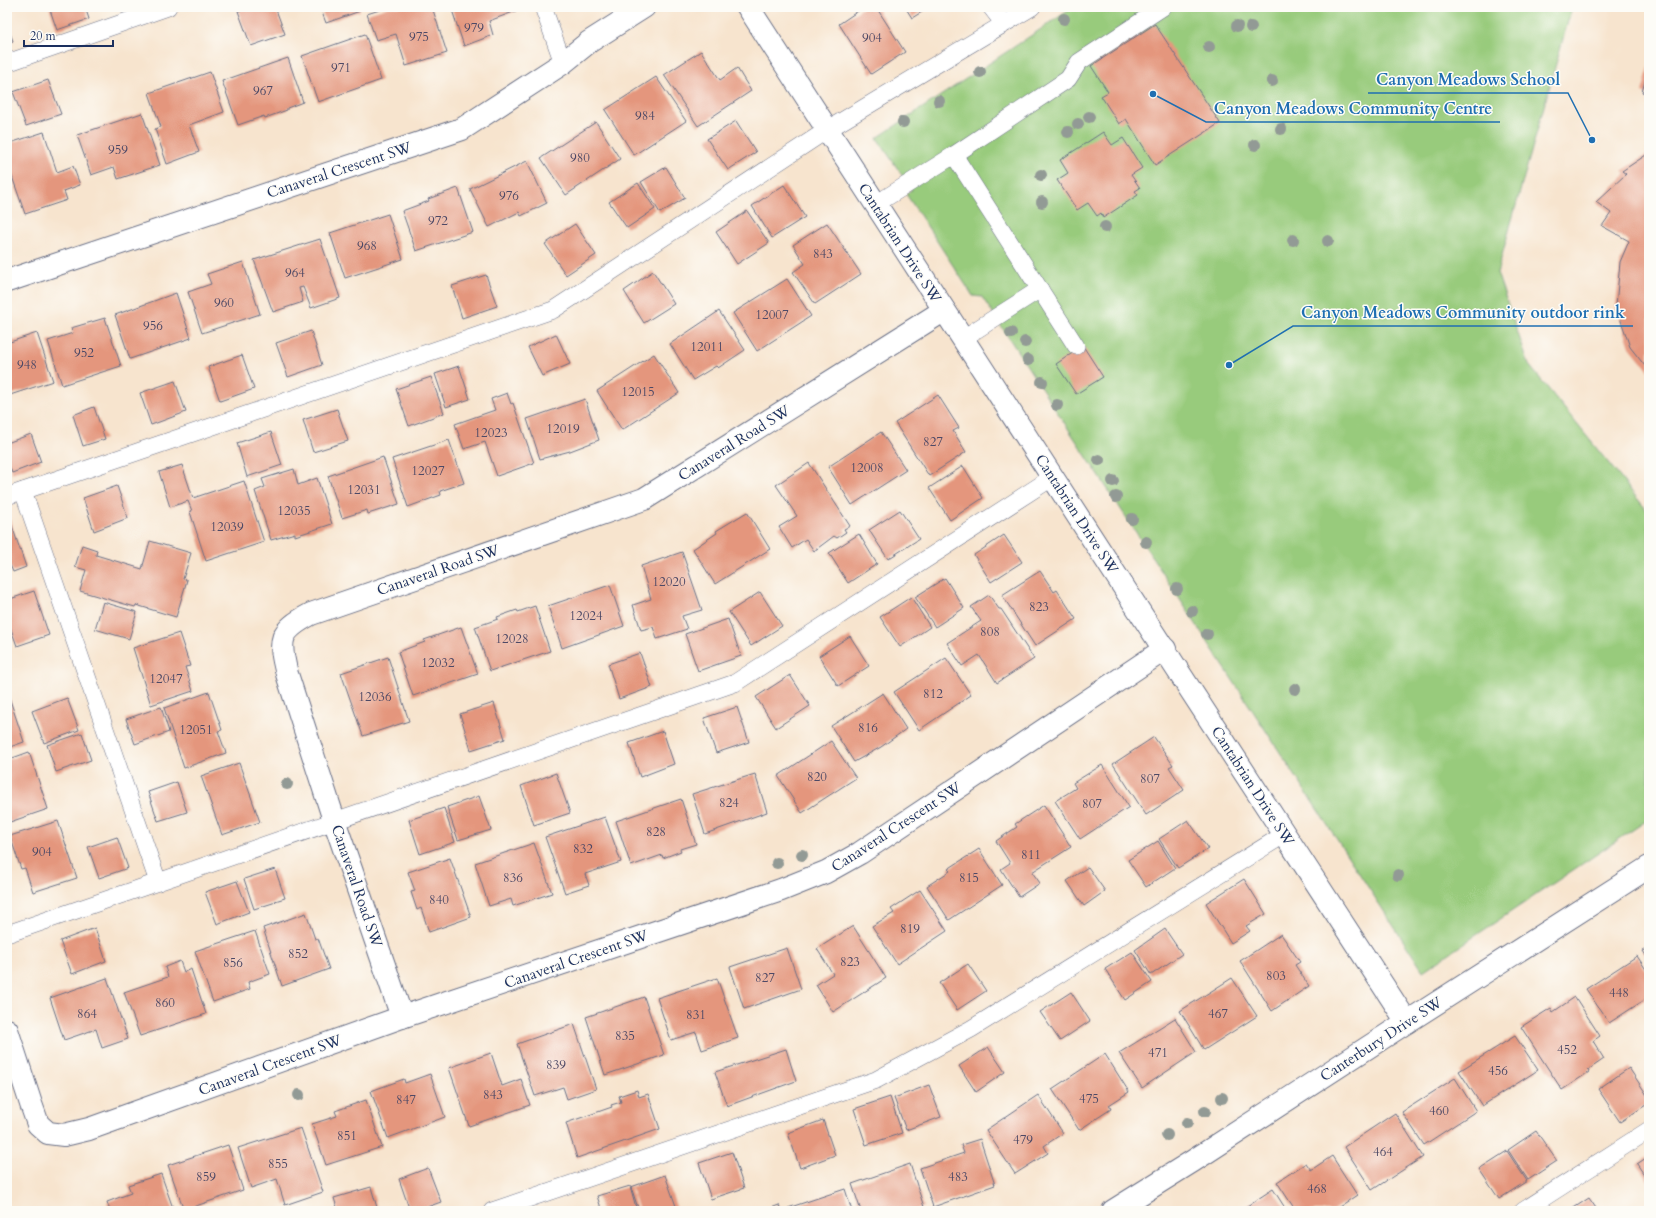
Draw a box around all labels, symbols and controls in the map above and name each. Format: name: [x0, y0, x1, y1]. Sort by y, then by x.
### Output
house number: 979: [464, 19, 484, 37]
scale bar: [24, 22, 113, 48]
text: 20 m: [30, 28, 57, 44]
house number: 975: [409, 28, 429, 46]
house number: 904: [862, 29, 882, 47]
house number: 971: [331, 59, 351, 77]
callout: Canyon Meadows School: [1368, 65, 1568, 93]
text: Canyon Meadows School: [1376, 69, 1560, 91]
house number: 967: [253, 82, 273, 100]
callout: Canyon Meadows Community Centre: [1206, 94, 1500, 122]
text: Canyon Meadows Community Centre: [1214, 98, 1492, 120]
house number: 984: [635, 107, 655, 125]
street label: Canaveral Crescent SW: [264, 137, 414, 203]
house number: 959: [108, 141, 128, 159]
house number: 980: [570, 149, 590, 167]
street label: Cantabrian Drive SW: [854, 179, 946, 307]
house number: 976: [499, 187, 519, 205]
house number: 972: [428, 212, 448, 230]
house number: 968: [357, 237, 377, 255]
house number: 843: [813, 245, 833, 263]
house number: 964: [285, 264, 305, 282]
house number: 960: [214, 294, 234, 312]
callout: Canyon Meadows Community outdoor rink: [1293, 298, 1633, 326]
text: Canyon Meadows Community outdoor rink: [1301, 302, 1625, 324]
house number: 12007: [755, 306, 789, 324]
house number: 956: [143, 317, 163, 335]
house number: 12011: [690, 338, 724, 356]
house number: 952: [74, 344, 94, 362]
house number: 948: [17, 356, 37, 374]
house number: 12015: [621, 383, 655, 401]
street label: Canaveral Road SW: [674, 400, 794, 485]
house number: 12019: [546, 420, 580, 438]
house number: 12023: [474, 424, 508, 442]
house number: 827: [923, 433, 943, 451]
street label: Cantabrian Drive SW: [1031, 450, 1123, 578]
house number: 12008: [850, 459, 884, 477]
house number: 12027: [411, 462, 445, 480]
house number: 12031: [347, 481, 381, 499]
house number: 12035: [277, 502, 311, 520]
house number: 12039: [210, 518, 244, 536]
street label: Canaveral Road SW: [374, 540, 502, 600]
house number: 12020: [652, 573, 686, 591]
house number: 823: [1029, 598, 1049, 616]
house number: 12024: [569, 607, 603, 625]
house number: 808: [980, 623, 1000, 641]
house number: 12028: [495, 630, 529, 648]
house number: 12032: [421, 654, 455, 672]
house number: 12047: [149, 670, 183, 688]
house number: 812: [923, 685, 943, 703]
house number: 12036: [358, 688, 392, 706]
house number: 816: [858, 719, 878, 737]
house number: 12051: [179, 721, 213, 739]
street label: Cantabrian Drive SW: [1207, 722, 1299, 850]
house number: 820: [807, 768, 827, 786]
house number: 807: [1140, 770, 1160, 788]
street label: Canaveral Crescent SW: [827, 777, 965, 876]
house number: 824: [719, 794, 739, 812]
house number: 807: [1082, 795, 1102, 813]
street label: Canaveral Road SW: [327, 822, 387, 950]
house number: 828: [646, 823, 666, 841]
house number: 832: [573, 840, 593, 858]
house number: 904: [32, 843, 52, 861]
house number: 811: [1021, 846, 1041, 864]
house number: 836: [503, 869, 523, 887]
house number: 815: [959, 869, 979, 887]
house number: 840: [429, 891, 449, 909]
house number: 819: [900, 920, 920, 938]
street label: Canaveral Crescent SW: [501, 925, 651, 993]
house number: 852: [288, 945, 308, 963]
house number: 823: [840, 953, 860, 971]
house number: 856: [223, 954, 243, 972]
house number: 803: [1266, 967, 1286, 985]
house number: 827: [755, 969, 775, 987]
house number: 448: [1609, 984, 1629, 1002]
street label: Canterbury Drive SW: [1316, 992, 1446, 1086]
house number: 860: [155, 994, 175, 1012]
house number: 864: [77, 1005, 97, 1023]
house number: 467: [1208, 1005, 1228, 1023]
house number: 831: [686, 1006, 706, 1024]
house number: 835: [615, 1027, 635, 1045]
street label: Canaveral Crescent SW: [196, 1030, 345, 1100]
house number: 452: [1557, 1041, 1577, 1059]
house number: 471: [1148, 1044, 1168, 1062]
house number: 839: [546, 1056, 566, 1074]
house number: 456: [1488, 1062, 1508, 1080]
house number: 843: [483, 1086, 503, 1104]
house number: 475: [1079, 1090, 1099, 1108]
house number: 847: [396, 1091, 416, 1109]
house number: 460: [1429, 1102, 1449, 1120]
house number: 851: [337, 1127, 357, 1145]
house number: 479: [1013, 1131, 1033, 1149]
house number: 464: [1373, 1143, 1393, 1161]
house number: 855: [268, 1155, 288, 1173]
house number: 859: [196, 1168, 216, 1186]
house number: 483: [948, 1168, 968, 1186]
house number: 468: [1307, 1180, 1327, 1198]

